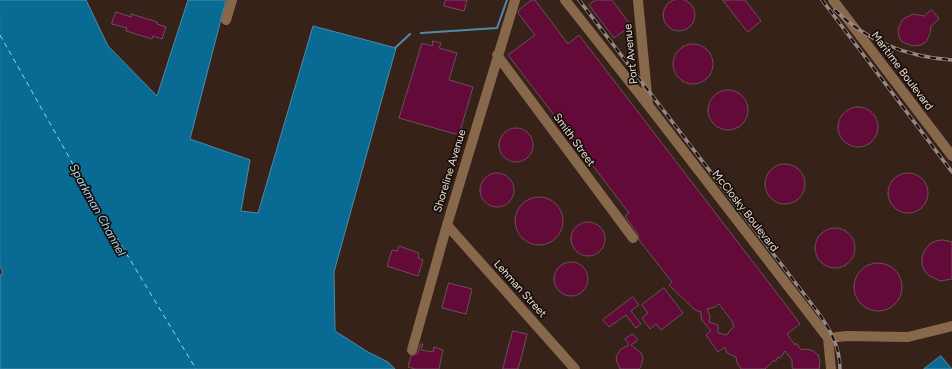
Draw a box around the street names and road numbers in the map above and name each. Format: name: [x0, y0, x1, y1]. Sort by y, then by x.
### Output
street label: Port Avenue: [621, 23, 641, 85]
street label: Maritime Boulevard: [868, 29, 936, 113]
street label: Smith Street: [550, 111, 598, 169]
street label: Shoreline Avenue: [431, 128, 469, 214]
street label: McClosky Boulevard: [709, 168, 781, 254]
street label: Lehman Street: [491, 258, 549, 320]

